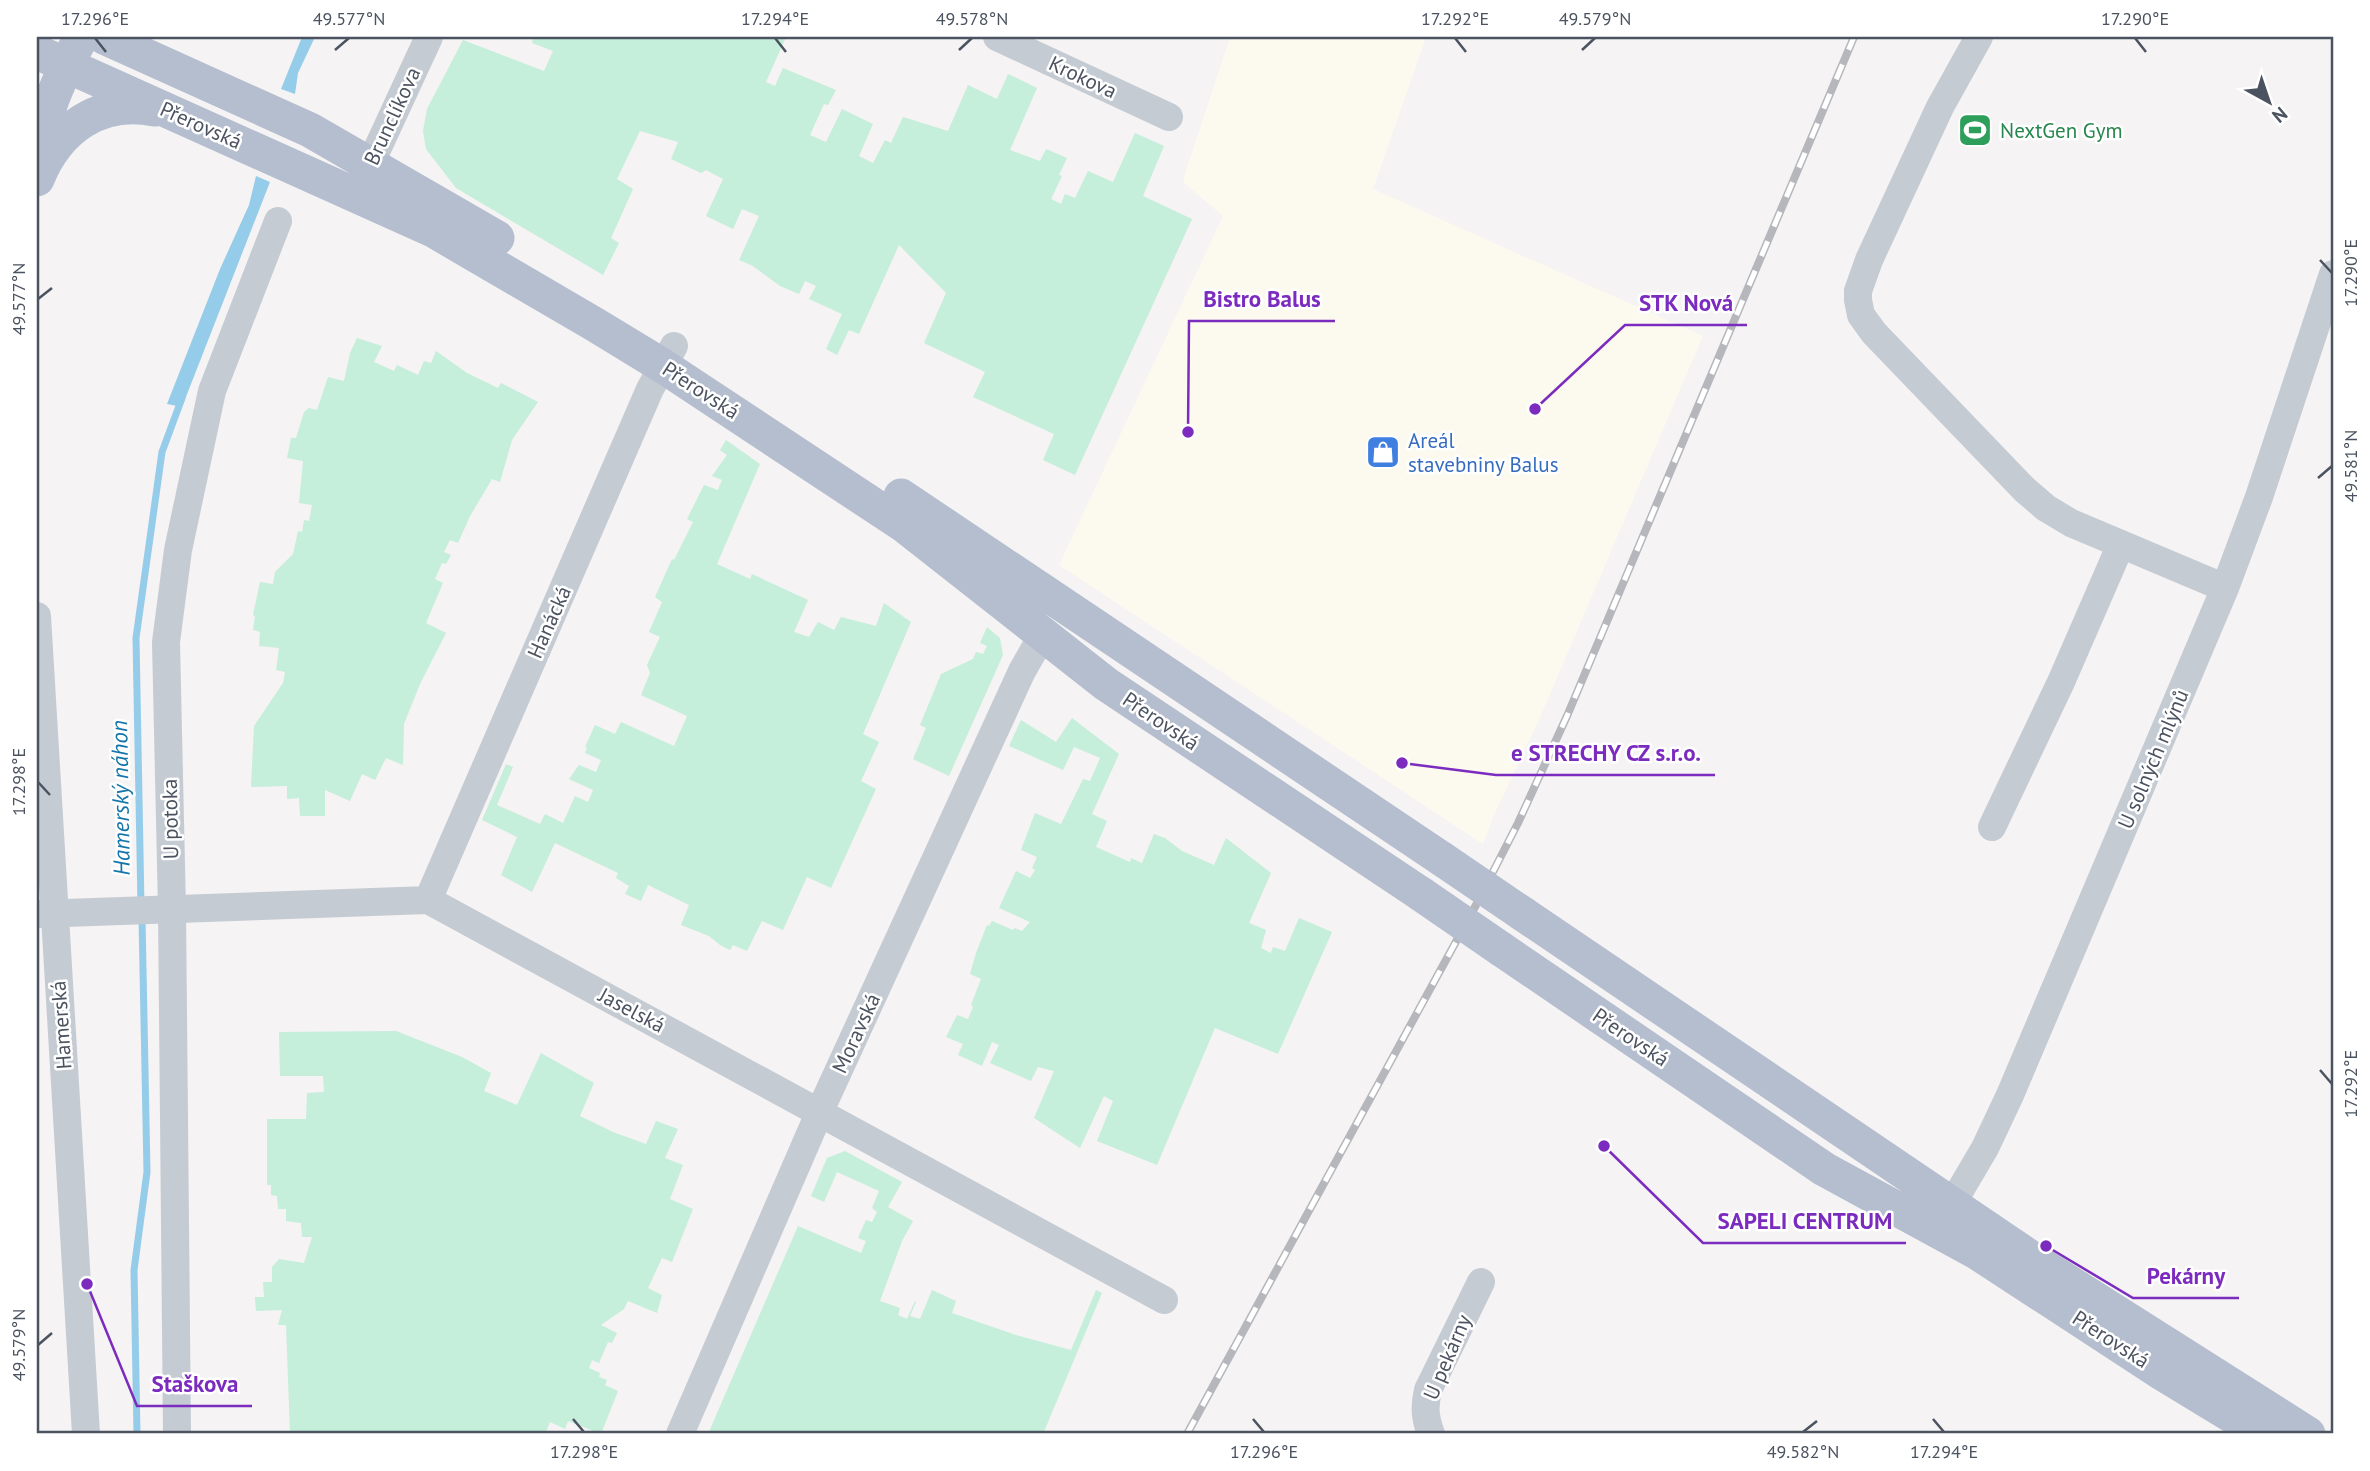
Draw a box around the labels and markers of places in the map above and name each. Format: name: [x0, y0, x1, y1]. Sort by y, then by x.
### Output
sports icon: NextGen Gym: [1956, 111, 1994, 149]
place label: NextGen Gym: [2000, 117, 2123, 144]
callout: Bistro Balus: [1189, 277, 1335, 321]
callout: STK Nová: [1625, 281, 1747, 325]
place label: Areál stavebniny Balus: [1408, 427, 1559, 478]
shop icon: Areál stavebniny Balus: [1364, 433, 1402, 471]
callout: e STRECHY CZ s.r.o.: [1496, 731, 1715, 775]
callout: SAPELI CENTRUM: [1703, 1199, 1906, 1243]
callout: Pekárny: [2133, 1254, 2239, 1298]
callout: Staškova: [137, 1362, 252, 1406]

